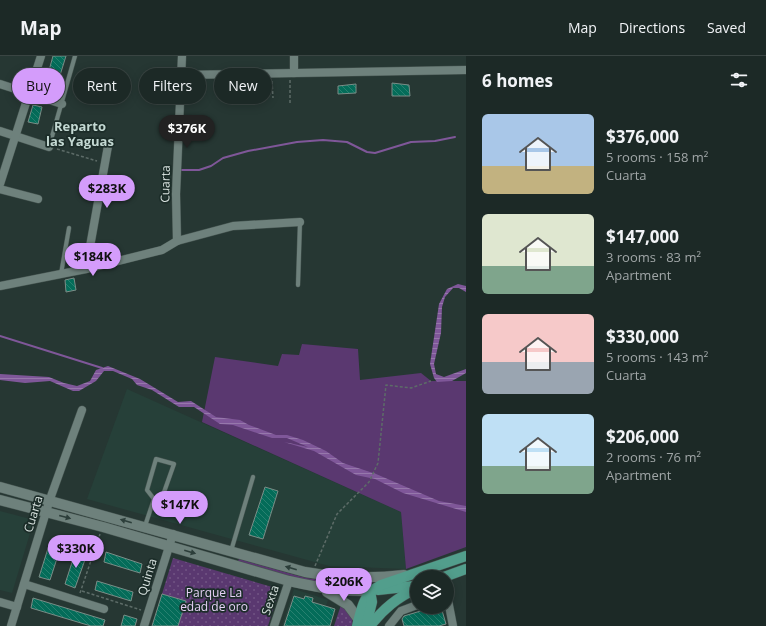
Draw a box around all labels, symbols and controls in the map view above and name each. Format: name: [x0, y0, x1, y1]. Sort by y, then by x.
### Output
text: Map: [20, 15, 61, 41]
text: Map: [568, 18, 597, 37]
text: Directions: [619, 18, 685, 37]
text: Saved: [707, 18, 746, 37]
chip: Buy: [12, 68, 65, 104]
chip: Rent: [73, 68, 131, 104]
chip: Filters: [139, 68, 206, 104]
chip: New: [214, 68, 272, 104]
text: 6 homes: [482, 69, 553, 92]
icon: filters: [728, 69, 750, 91]
pin: $376K: [159, 115, 215, 149]
district label: Reparto las Yaguas: [46, 117, 114, 150]
text: $376K: [168, 119, 206, 137]
text: $376,000: [606, 125, 679, 148]
icon: home: [514, 130, 562, 178]
text: 5 rooms · 158 m²: [606, 148, 708, 166]
street label: Cuarta: [156, 165, 174, 203]
text: Cuarta: [606, 166, 647, 184]
pin: $283K: [79, 175, 135, 209]
text: $283K: [88, 179, 126, 197]
text: $147,000: [606, 225, 679, 248]
icon: home: [514, 230, 562, 278]
pin: $184K: [65, 243, 121, 277]
text: $184K: [74, 247, 112, 265]
text: 3 rooms · 83 m²: [606, 248, 701, 266]
text: Apartment: [606, 266, 671, 284]
text: $330,000: [606, 325, 679, 348]
icon: home: [514, 330, 562, 378]
text: 5 rooms · 143 m²: [606, 348, 708, 366]
text: Cuarta: [606, 366, 647, 384]
text: $206,000: [606, 425, 679, 448]
icon: home: [514, 430, 562, 478]
text: 2 rooms · 76 m²: [606, 448, 701, 466]
text: Apartment: [606, 466, 671, 484]
pin: $147K: [152, 491, 208, 525]
street label: Cuarta: [19, 494, 47, 534]
text: $147K: [161, 495, 199, 513]
one-way arrow: [59, 514, 71, 520]
one-way arrow: [119, 518, 131, 524]
pin: $330K: [48, 535, 104, 569]
text: $330K: [57, 539, 95, 557]
one-way arrow: [184, 549, 196, 555]
street label: Quinta: [133, 556, 161, 598]
one-way arrow: [285, 565, 297, 571]
pin: $206K: [316, 568, 372, 602]
map controls: [410, 570, 454, 614]
button: layers: [410, 570, 454, 614]
text: $206K: [325, 572, 363, 590]
street label: Sexta: [257, 583, 283, 617]
park label: Parque La edad de oro: [180, 584, 248, 615]

